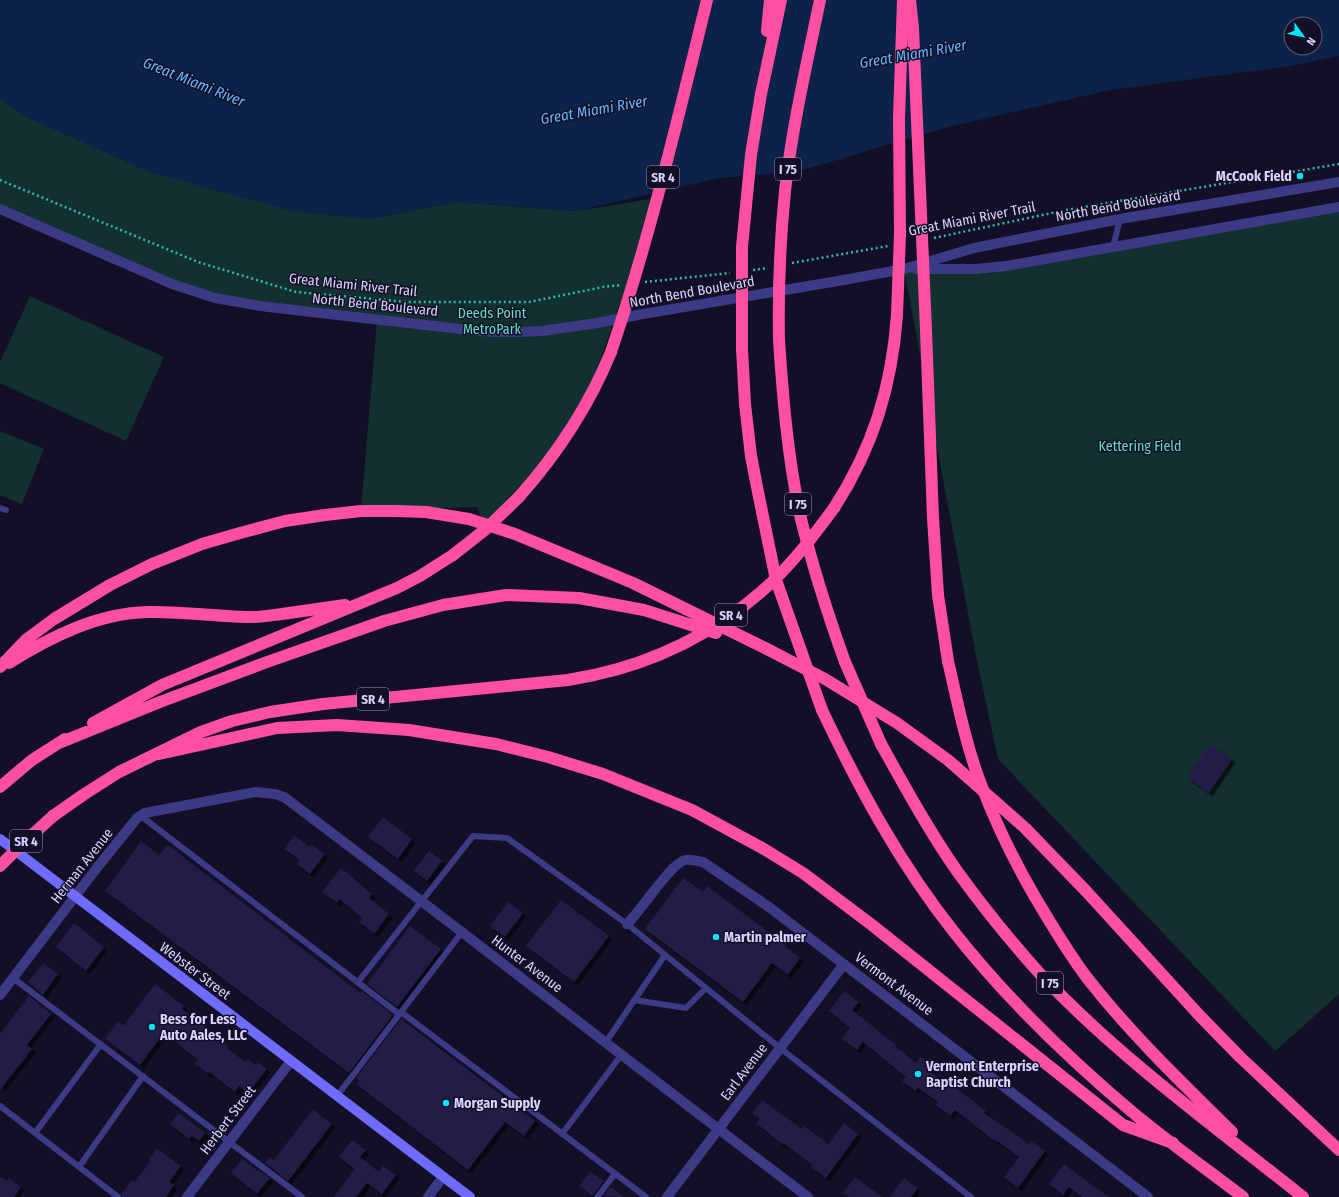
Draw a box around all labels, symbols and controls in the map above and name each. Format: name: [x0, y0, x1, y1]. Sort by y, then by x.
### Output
north arrow: [1283, 16, 1323, 56]
text: N: [1304, 35, 1318, 47]
water label: Great Miami River: [858, 36, 969, 72]
water label: Great Miami River: [140, 53, 248, 111]
water label: Great Miami River: [539, 92, 650, 128]
road number: I 75: [775, 158, 801, 180]
road number: SR 4: [647, 166, 679, 188]
place label: McCook Field: [1216, 168, 1292, 185]
marker: McCook Field: [1295, 171, 1305, 181]
street label: North Bend Boulevard: [1054, 187, 1182, 225]
street label: Great Miami River Trail: [907, 198, 1037, 240]
street label: Great Miami River Trail: [288, 270, 418, 300]
street label: North Bend Boulevard: [628, 273, 756, 311]
street label: North Bend Boulevard: [311, 290, 439, 320]
park label: Deeds Point MetroPark: [458, 305, 527, 338]
park label: Kettering Field: [1099, 438, 1181, 455]
road number: I 75: [785, 493, 811, 515]
road number: SR 4: [715, 604, 747, 626]
road number: SR 4: [357, 688, 389, 710]
street label: Herman Avenue: [47, 825, 117, 907]
road number: SR 4: [10, 830, 42, 852]
place label: Martin palmer: [724, 929, 807, 946]
street label: Hunter Avenue: [488, 932, 566, 996]
marker: Martin palmer: [711, 932, 721, 942]
street label: Webster Street: [156, 939, 234, 1003]
street label: Vermont Avenue: [851, 949, 937, 1019]
road number: I 75: [1037, 972, 1063, 994]
place label: Bess for Less Auto Aales, LLC: [159, 1011, 248, 1044]
marker: Bess for Less Auto Aales, LLC: [147, 1022, 157, 1032]
street label: Earl Avenue: [717, 1040, 771, 1104]
place label: Vermont Enterprise Baptist Church: [925, 1058, 1039, 1091]
marker: Vermont Enterprise Baptist Church: [913, 1069, 923, 1079]
street label: Herbert Street: [197, 1082, 260, 1158]
place label: Morgan Supply: [454, 1095, 541, 1112]
marker: Morgan Supply: [441, 1098, 451, 1108]

